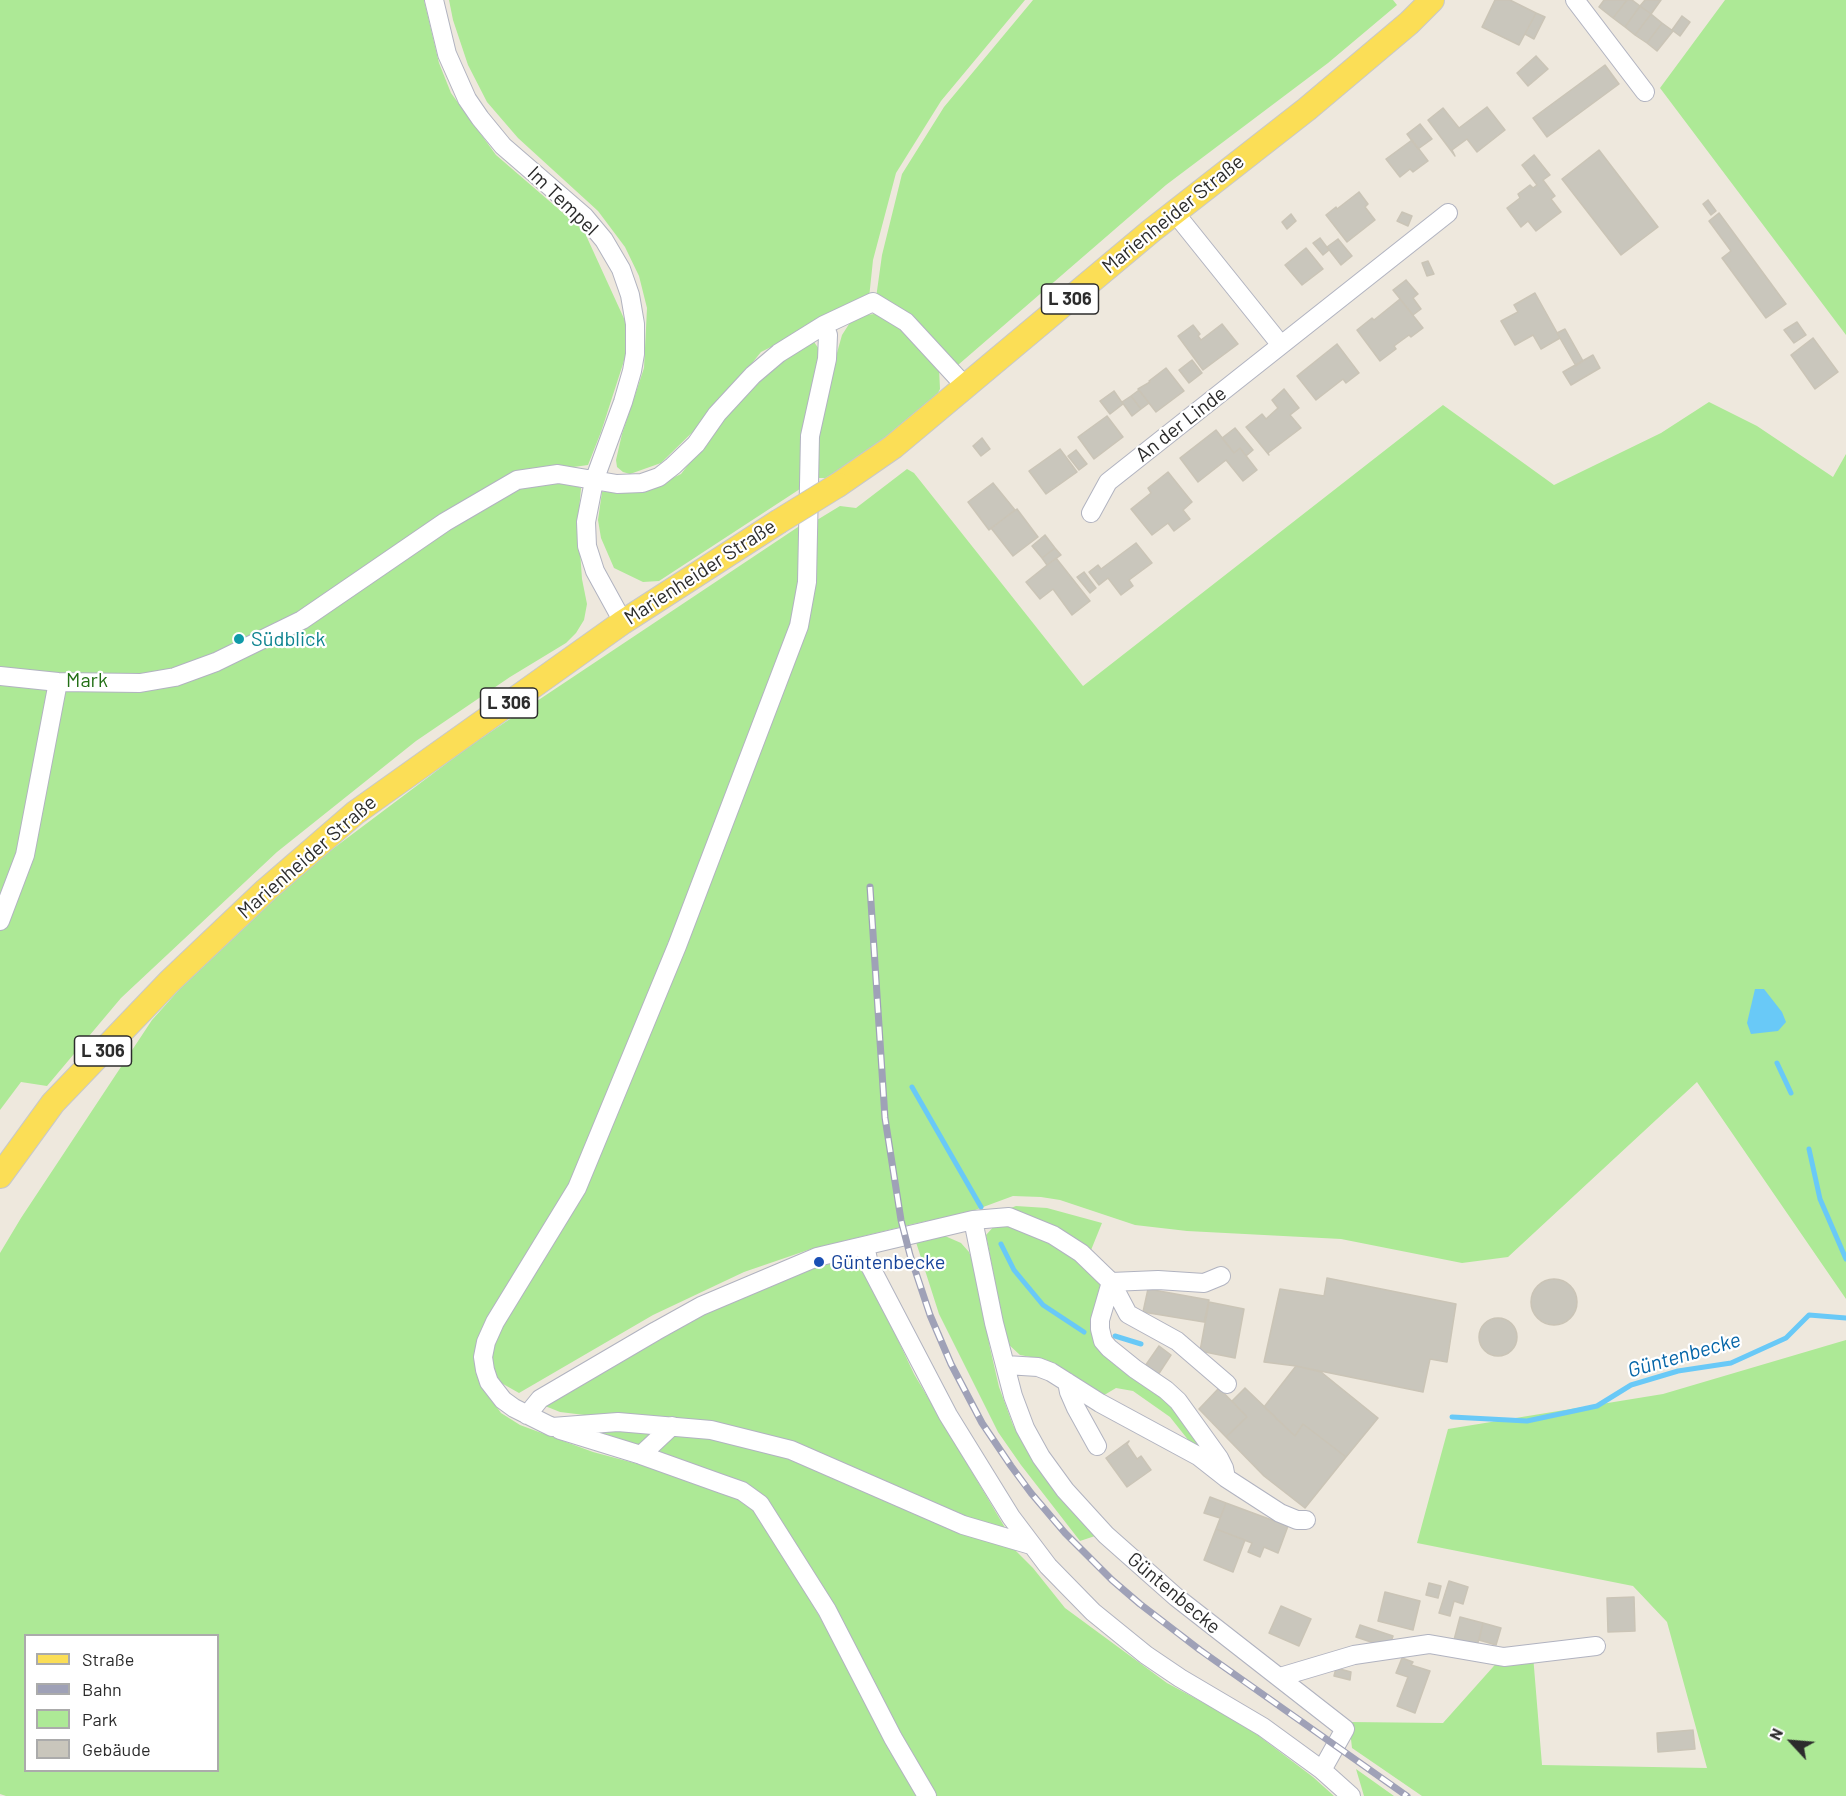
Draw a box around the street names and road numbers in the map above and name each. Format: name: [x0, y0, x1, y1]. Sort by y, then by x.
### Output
street label: Marienheider Straße: [1097, 149, 1249, 279]
street label: Im Tempel: [523, 161, 603, 241]
road number: L 306: [1042, 284, 1098, 314]
street label: An der Linde: [1131, 381, 1231, 467]
street label: Marienheider Straße: [620, 514, 780, 630]
road number: L 306: [480, 688, 538, 718]
street label: Marienheider Straße: [233, 790, 381, 924]
road number: L 306: [74, 1036, 132, 1066]
street label: Güntenbecke: [1122, 1547, 1226, 1639]

